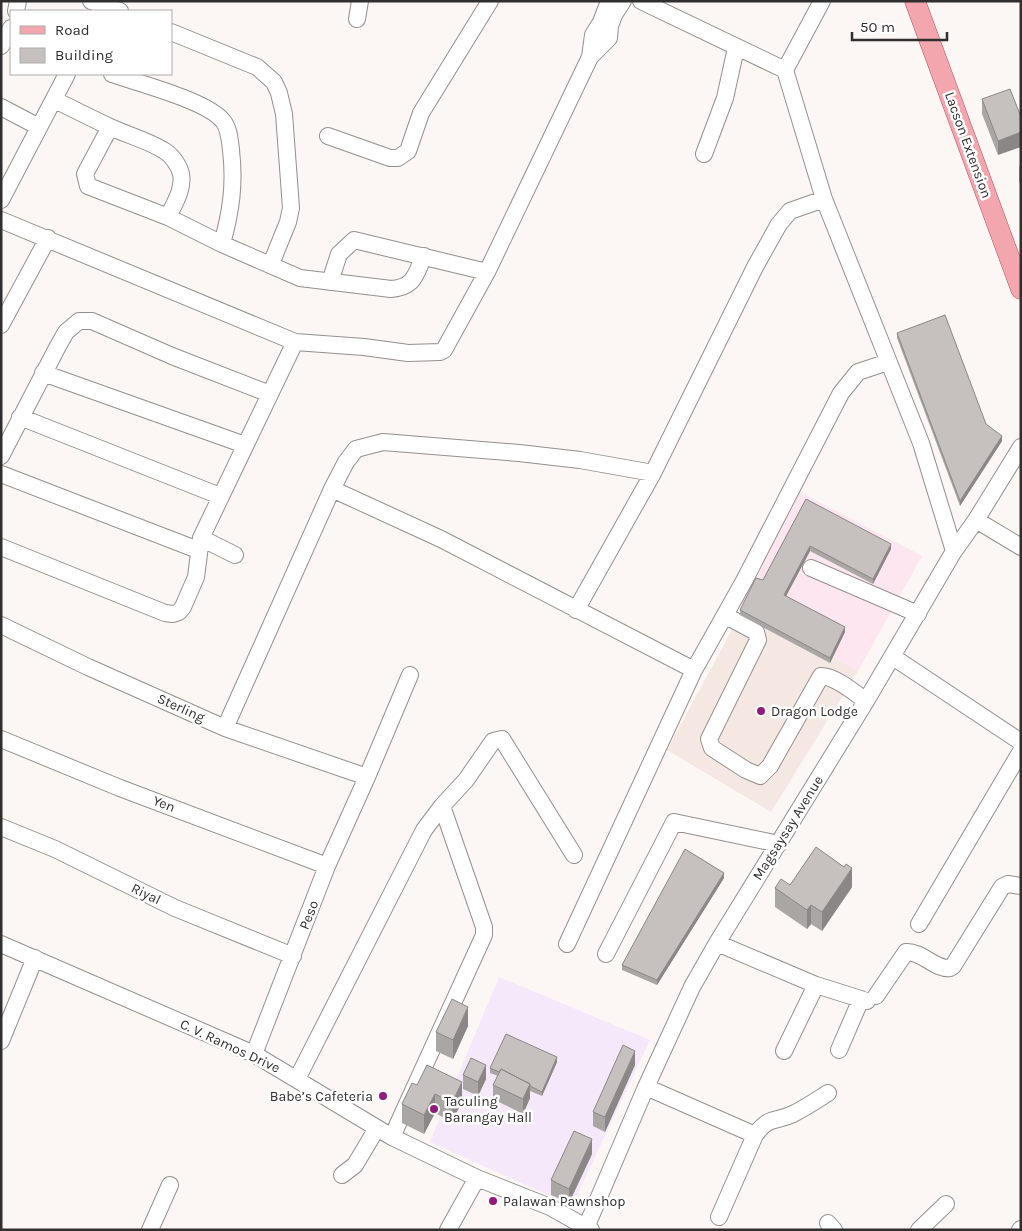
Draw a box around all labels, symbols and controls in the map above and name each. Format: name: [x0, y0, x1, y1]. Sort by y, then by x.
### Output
legend: [10, 10, 172, 75]
scale bar: [852, 10, 947, 42]
text: 50 m: [860, 18, 895, 36]
text: Road: [55, 21, 90, 39]
text: Building: [55, 46, 113, 64]
street label: Lacson Extension: [941, 90, 995, 200]
street label: Sterling: [155, 690, 208, 726]
place label: Dragon Lodge: [771, 703, 858, 720]
marker: Dragon Lodge: [755, 705, 767, 717]
street label: Magsaysay Avenue: [749, 773, 827, 883]
street label: Yen: [150, 792, 178, 816]
street label: Riyal: [128, 880, 164, 908]
street label: Peso: [296, 898, 322, 932]
street label: C. V. Ramos Drive: [177, 1015, 283, 1077]
place label: Babe’s Cafeteria: [270, 1088, 373, 1105]
marker: Babe’s Cafeteria: [377, 1090, 389, 1102]
place label: Taculing Barangay Hall: [444, 1093, 532, 1126]
marker: Taculing Barangay Hall: [428, 1103, 440, 1115]
place label: Palawan Pawnshop: [503, 1193, 625, 1210]
marker: Palawan Pawnshop: [487, 1195, 499, 1207]

